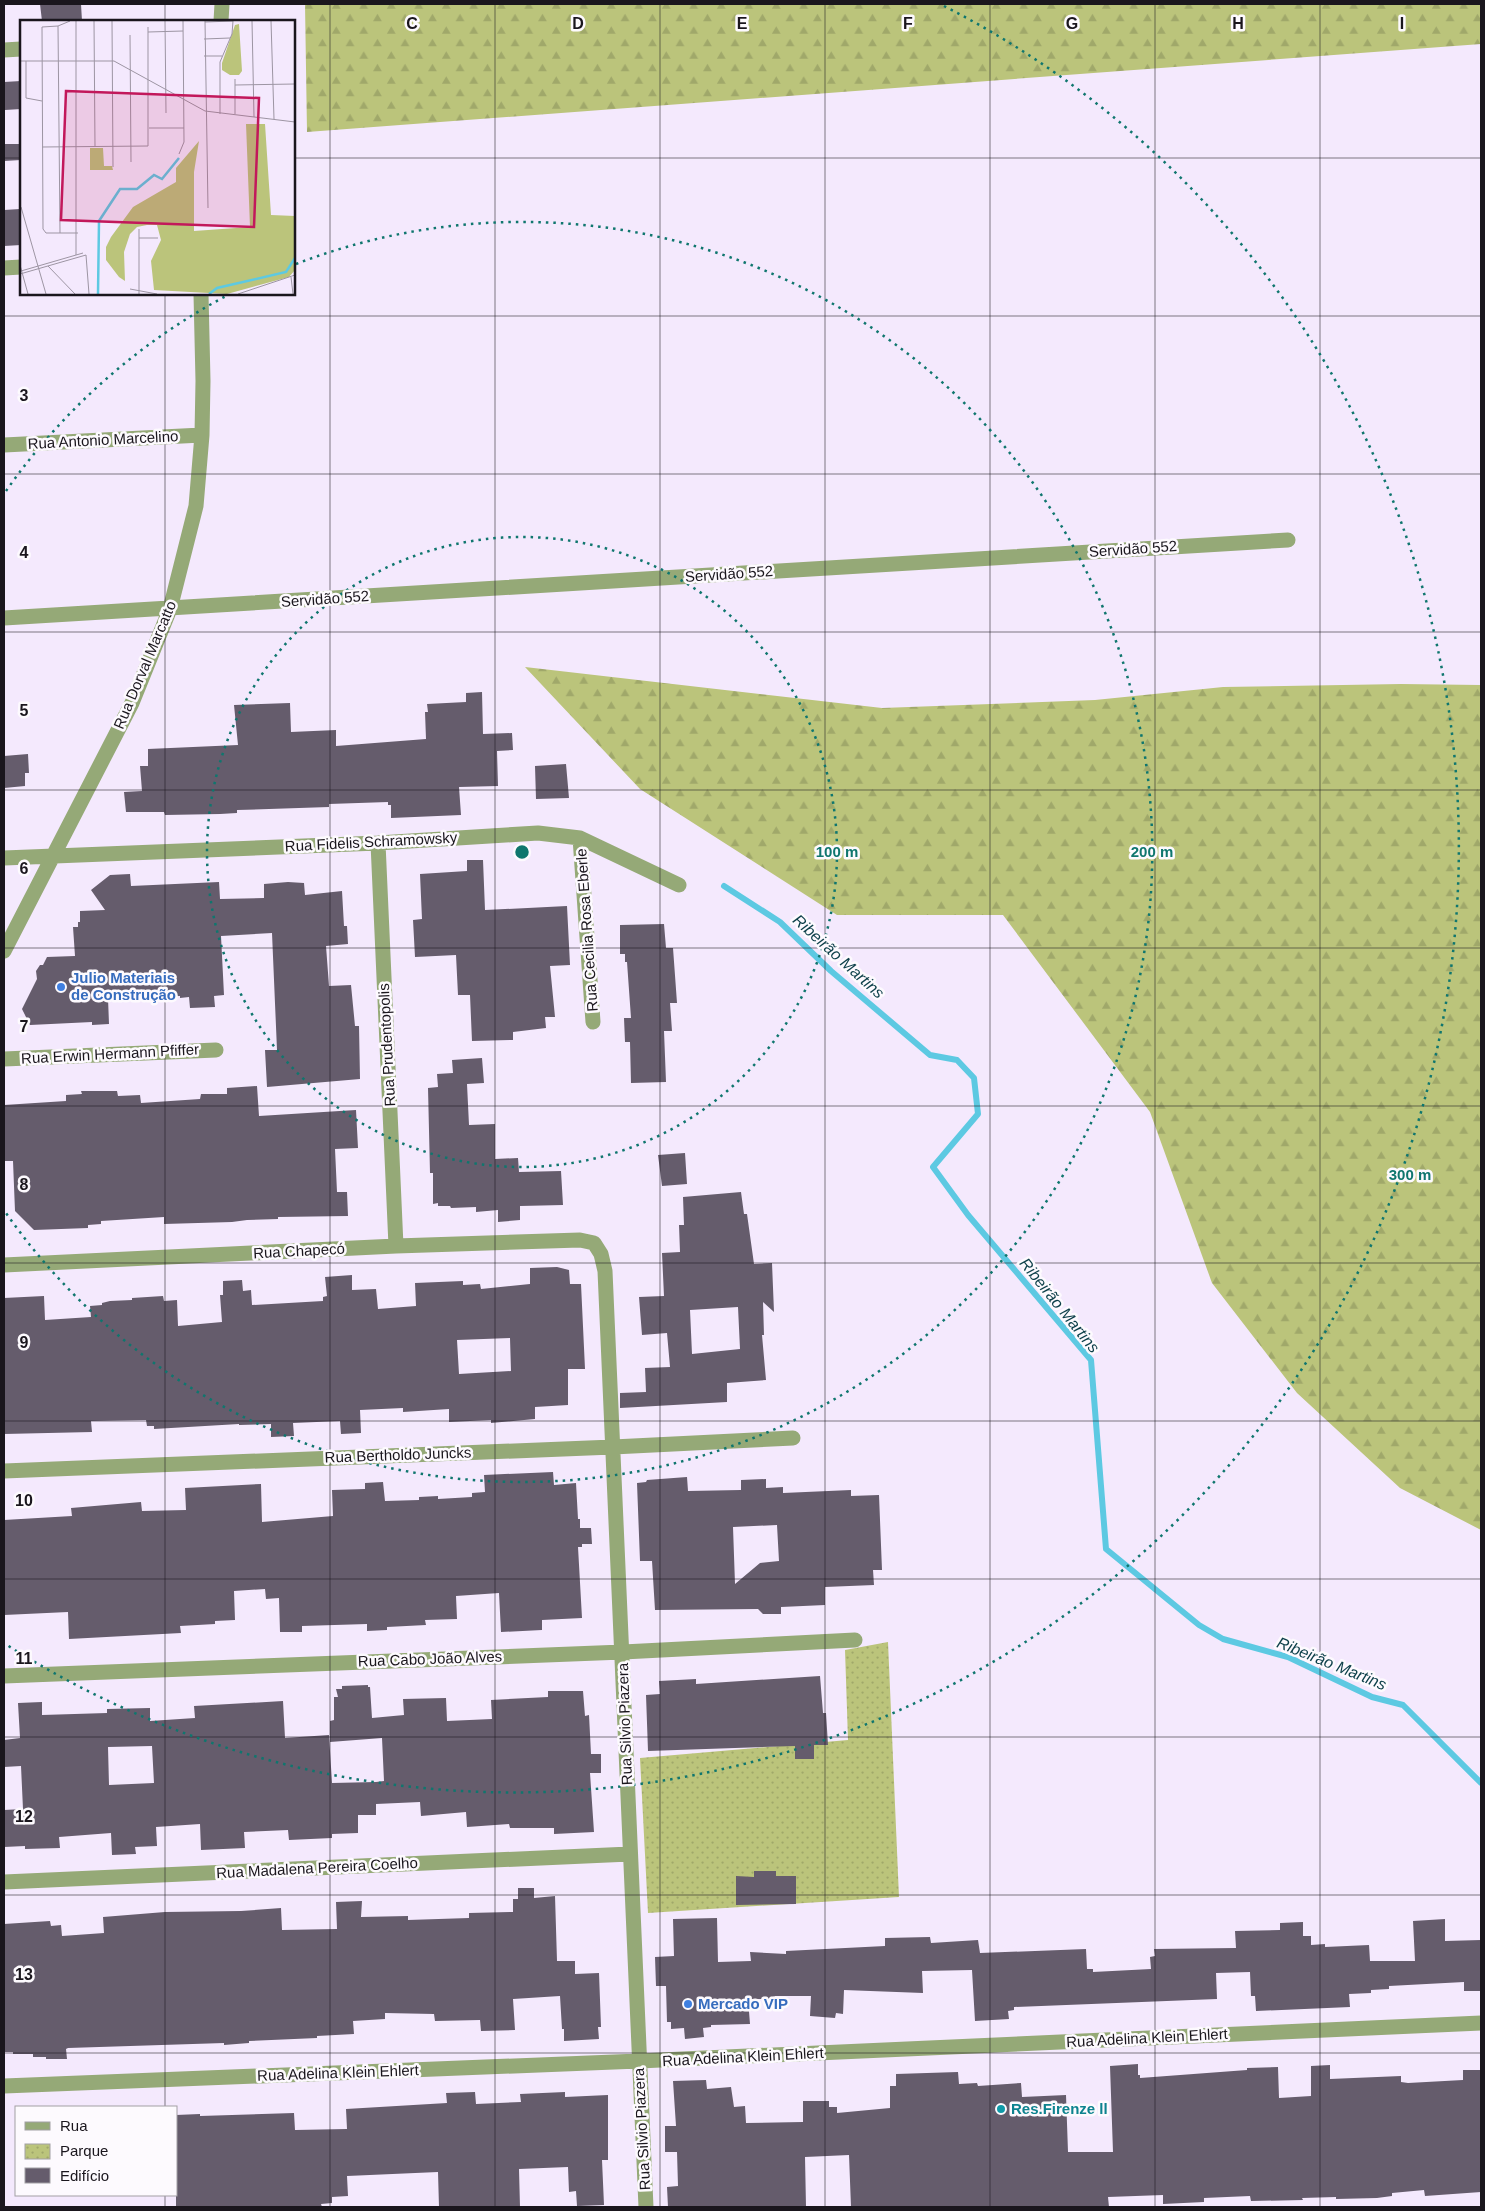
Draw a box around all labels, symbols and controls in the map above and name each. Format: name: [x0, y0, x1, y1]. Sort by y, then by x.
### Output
text: C: [406, 15, 418, 32]
text: D: [572, 15, 584, 32]
text: E: [737, 15, 748, 32]
text: F: [903, 15, 913, 32]
text: G: [1066, 15, 1078, 32]
text: H: [1232, 15, 1244, 32]
text: I: [1400, 15, 1404, 32]
inset map: [20, 20, 295, 295]
text: 3: [20, 387, 29, 404]
street label: Rua Antonio Marcelino: [27, 427, 179, 452]
street label: Servidão 552: [1088, 537, 1178, 560]
text: 4: [20, 544, 29, 561]
street label: Servidão 552: [684, 562, 774, 585]
street label: Servidão 552: [280, 587, 370, 610]
street label: Rua Dorval Marcatto: [110, 598, 179, 731]
text: 5: [20, 702, 29, 719]
street label: Rua Fidelis Schramowsky: [284, 828, 458, 855]
centre of rings: [513, 843, 531, 861]
text: 100 m: [816, 843, 858, 860]
text: 200 m: [1131, 843, 1173, 860]
street label: Rua Cecilia Rosa Eberle: [572, 848, 601, 1012]
text: 6: [20, 860, 29, 877]
water label: Ribeirão Martins: [790, 911, 888, 1002]
place label: Julio Materiais de Construção: [71, 969, 176, 1003]
marker: Julio Materiais de Construção: [55, 981, 67, 993]
street label: Rua Prudentopolis: [375, 983, 398, 1107]
text: 7: [20, 1018, 29, 1035]
street label: Rua Erwin Hermann Pfiffer: [21, 1040, 199, 1067]
text: 300 m: [1389, 1166, 1431, 1183]
text: 8: [20, 1176, 29, 1193]
street label: Rua Chapecó: [253, 1240, 345, 1261]
water label: Ribeirão Martins: [1016, 1255, 1103, 1356]
text: 9: [20, 1334, 29, 1351]
street label: Rua Bertholdo Juncks: [324, 1443, 472, 1466]
text: 10: [15, 1492, 33, 1509]
water label: Ribeirão Martins: [1275, 1634, 1389, 1693]
street label: Rua Cabo João Alves: [358, 1647, 502, 1670]
text: 11: [16, 1650, 33, 1667]
street label: Rua Silvio Piazera: [614, 1662, 635, 1786]
text: 12: [15, 1808, 33, 1825]
street label: Rua Madalena Pereira Coelho: [216, 1854, 418, 1881]
text: 13: [15, 1966, 33, 1983]
place label: Mercado VIP: [698, 1995, 788, 2012]
marker: Mercado VIP: [682, 1998, 694, 2010]
street label: Rua Adelina Klein Ehlert: [1066, 2025, 1229, 2050]
street label: Rua Adelina Klein Ehlert: [662, 2044, 825, 2069]
street label: Rua Adelina Klein Ehlert: [257, 2061, 420, 2084]
street label: Rua Silvio Piazera: [630, 2067, 653, 2191]
place label: Res.Firenze ll: [1011, 2100, 1108, 2117]
marker: Res.Firenze ll: [995, 2103, 1007, 2115]
legend: [15, 2106, 178, 2196]
text: Rua: [60, 2117, 88, 2134]
text: Parque: [60, 2142, 108, 2159]
text: Edifício: [60, 2167, 109, 2184]

